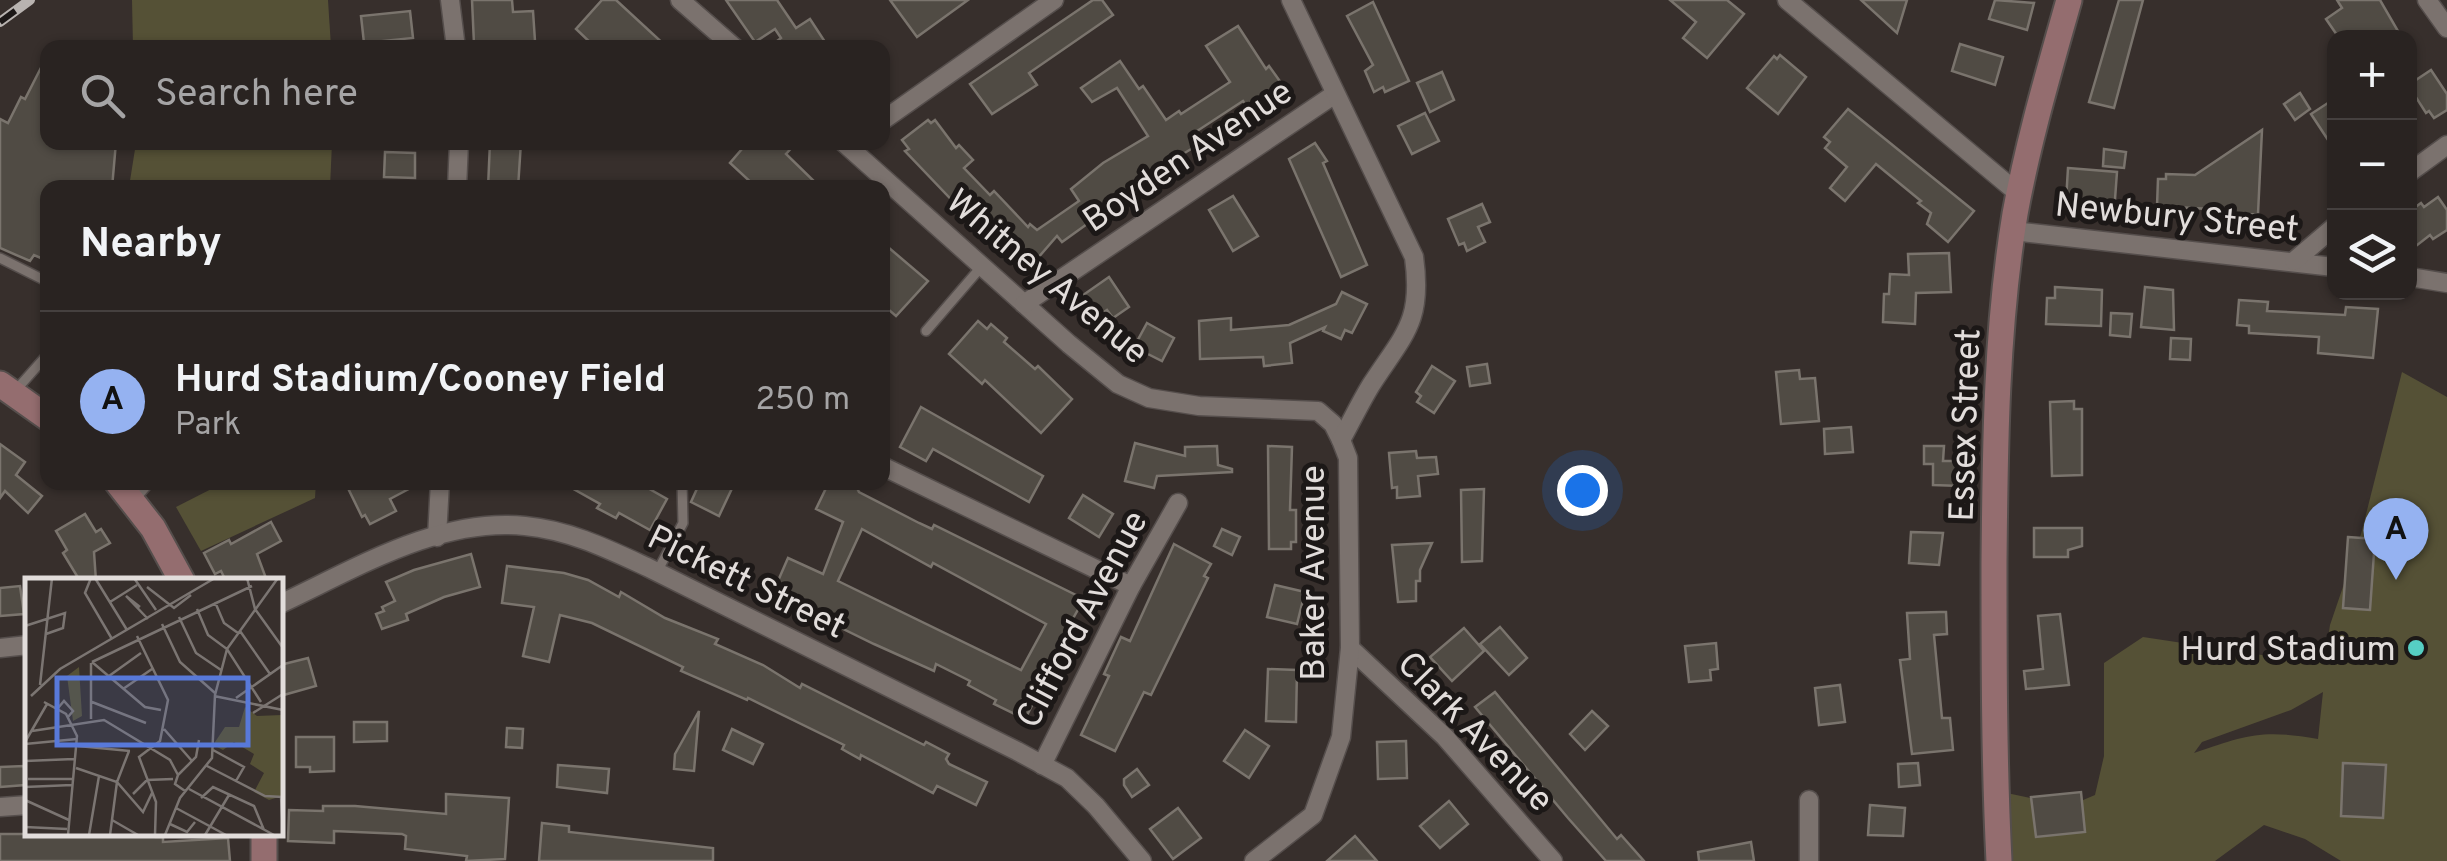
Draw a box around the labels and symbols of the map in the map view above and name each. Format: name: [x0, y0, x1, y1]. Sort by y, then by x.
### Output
street label: Boyden Avenue: [1075, 71, 1302, 244]
street label: Whitney Avenue: [936, 181, 1156, 376]
street label: Newbury Street: [2053, 184, 2301, 254]
street label: Essex Street: [1942, 328, 1992, 522]
street label: Baker Avenue: [1293, 465, 1337, 681]
your location: [1557, 465, 1608, 516]
pin: A: [2364, 498, 2428, 580]
street label: Clifford Avenue: [1008, 504, 1159, 737]
street label: Pickett Street: [639, 517, 852, 651]
inset map: [25, 578, 282, 836]
place label: Hurd Stadium: [2180, 629, 2396, 673]
marker: Hurd Stadium: [2405, 637, 2427, 659]
street label: Clark Avenue: [1386, 644, 1561, 823]

